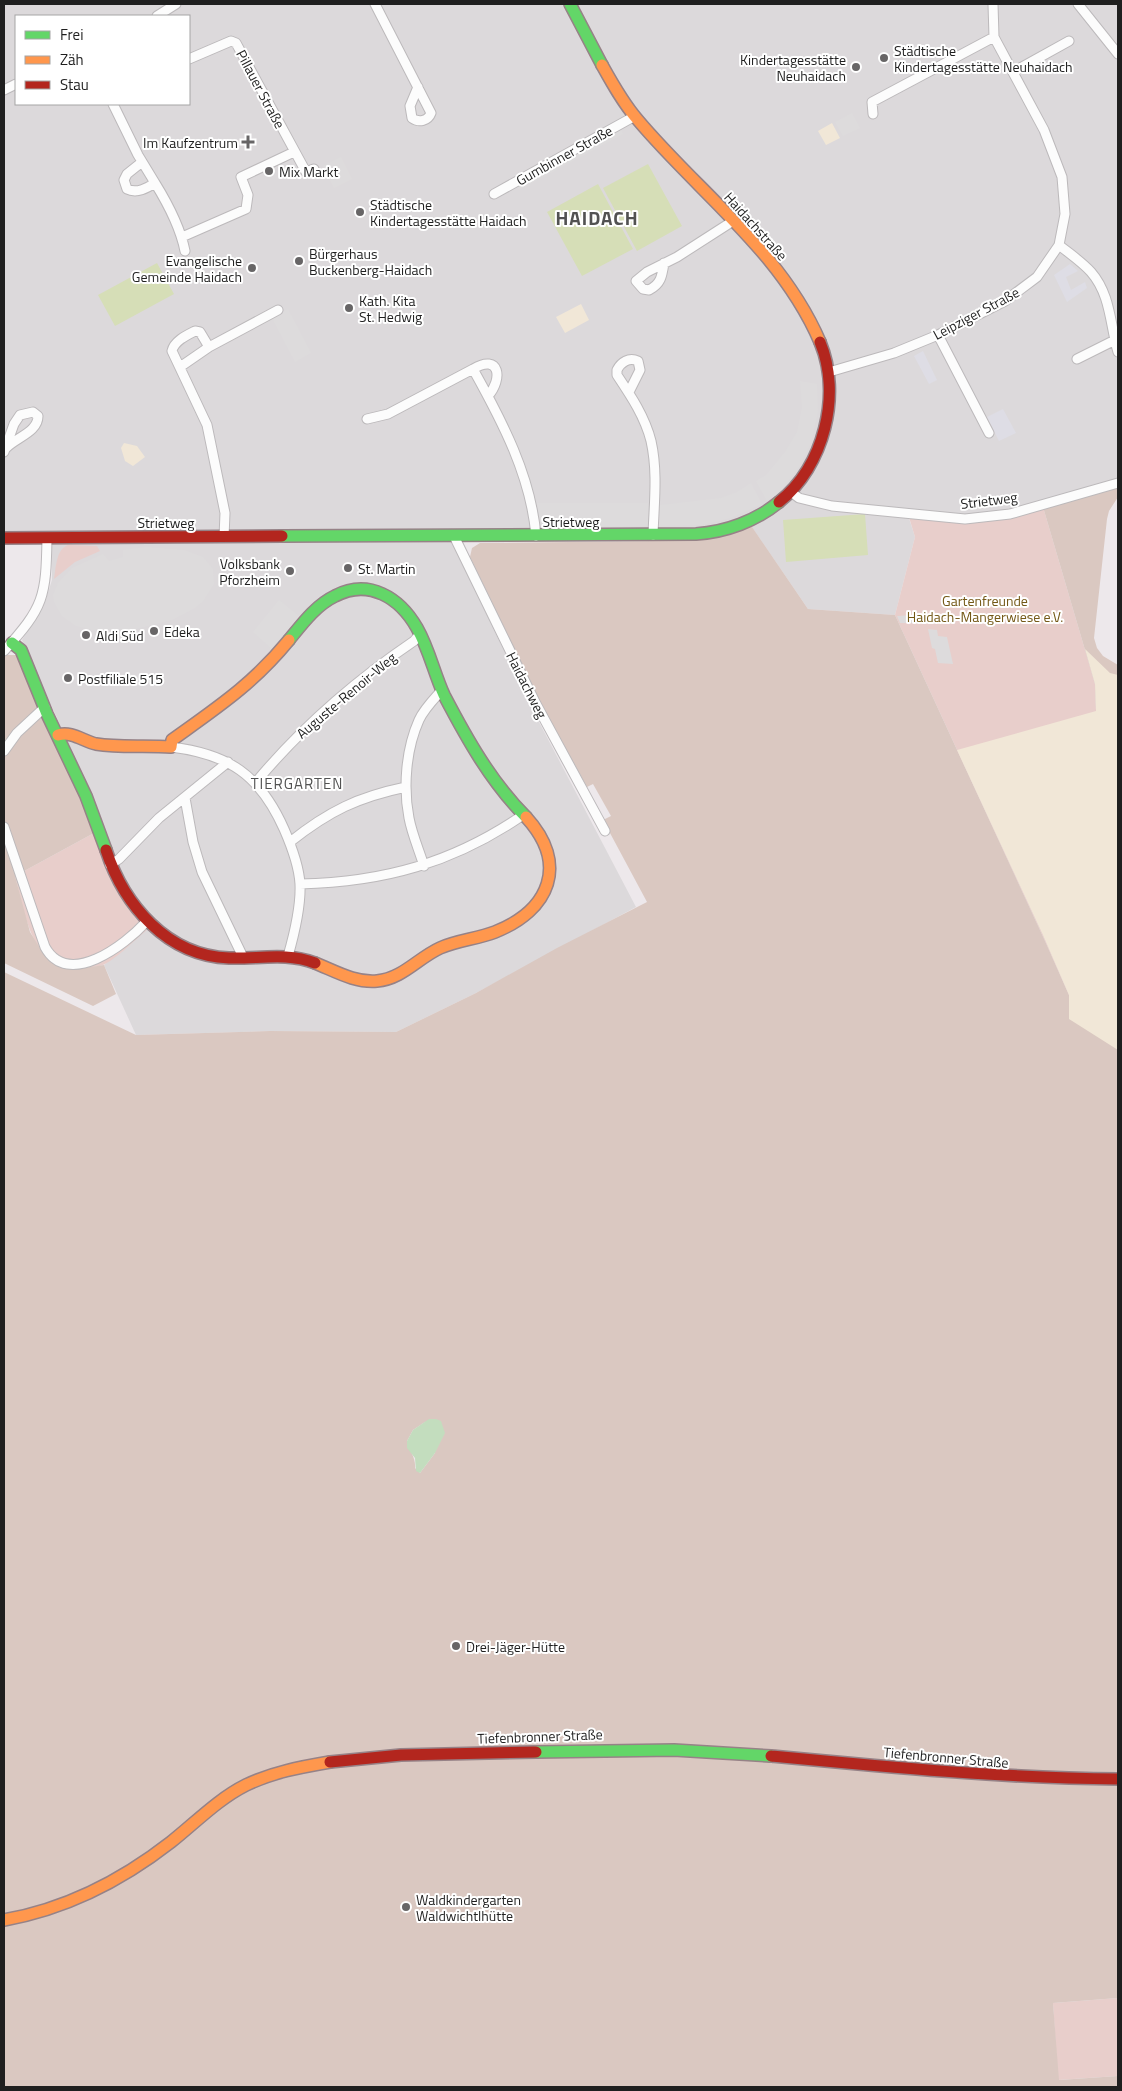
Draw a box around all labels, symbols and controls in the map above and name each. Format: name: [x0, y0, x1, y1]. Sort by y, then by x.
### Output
legend: [15, 15, 190, 105]
text: Frei: [60, 23, 83, 46]
place label: Städtische Kindertagesstätte Neuhaidach: [894, 40, 1073, 77]
street label: Pillauer Straße: [231, 46, 291, 132]
text: Zäh: [60, 48, 84, 71]
place label: Kindertagesstätte Neuhaidach: [740, 49, 846, 86]
marker: Städtische Kindertagesstätte Neuhaidach: [878, 52, 890, 64]
marker: Kindertagesstätte Neuhaidach: [850, 61, 862, 73]
text: Stau: [60, 73, 89, 96]
street label: Gumbinner Straße: [512, 120, 616, 190]
place label: Im Kaufzentrum: [143, 132, 238, 153]
marker: Im Kaufzentrum: [242, 136, 254, 148]
place label: Mix Markt: [279, 161, 339, 182]
marker: Mix Markt: [263, 165, 275, 177]
street label: Haidachstraße: [719, 187, 793, 265]
place label: Städtische Kindertagesstätte Haidach: [370, 194, 527, 231]
district label: HAIDACH: [555, 203, 639, 232]
marker: Städtische Kindertagesstätte Haidach: [354, 206, 366, 218]
place label: Bürgerhaus Buckenberg-Haidach: [309, 243, 432, 280]
place label: Evangelische Gemeinde Haidach: [132, 250, 242, 287]
marker: Bürgerhaus Buckenberg-Haidach: [293, 255, 305, 267]
marker: Evangelische Gemeinde Haidach: [246, 262, 258, 274]
street label: Leipziger Straße: [929, 281, 1023, 345]
place label: Kath. Kita St. Hedwig: [359, 290, 422, 327]
marker: Kath. Kita St. Hedwig: [343, 302, 355, 314]
street label: Strietweg: [959, 486, 1019, 514]
street label: Strietweg: [542, 511, 600, 532]
street label: Strietweg: [137, 512, 195, 533]
place label: Volksbank Pforzheim: [219, 553, 280, 590]
place label: St. Martin: [358, 558, 416, 579]
marker: St. Martin: [342, 562, 354, 574]
marker: Volksbank Pforzheim: [284, 565, 296, 577]
park label: Gartenfreunde Haidach-Mangerwiese e.V.: [907, 590, 1063, 627]
place label: Edeka: [164, 621, 200, 642]
place label: Aldi Süd: [96, 625, 144, 646]
marker: Edeka: [148, 625, 160, 637]
marker: Aldi Süd: [80, 629, 92, 641]
street label: Auguste-Renoir-Weg: [291, 647, 401, 743]
street label: Haidachweg: [501, 648, 553, 722]
place label: Postfiliale 515: [78, 668, 163, 689]
marker: Postfiliale 515: [62, 672, 74, 684]
district label: TIERGARTEN: [251, 772, 343, 795]
place label: Drei-Jäger-Hütte: [466, 1636, 565, 1657]
marker: Drei-Jäger-Hütte: [450, 1640, 462, 1652]
street label: Tiefenbronner Straße: [477, 1723, 603, 1749]
street label: Tiefenbronner Straße: [883, 1741, 1009, 1773]
place label: Waldkindergarten Waldwichtlhütte: [416, 1889, 521, 1926]
marker: Waldkindergarten Waldwichtlhütte: [400, 1901, 412, 1913]

